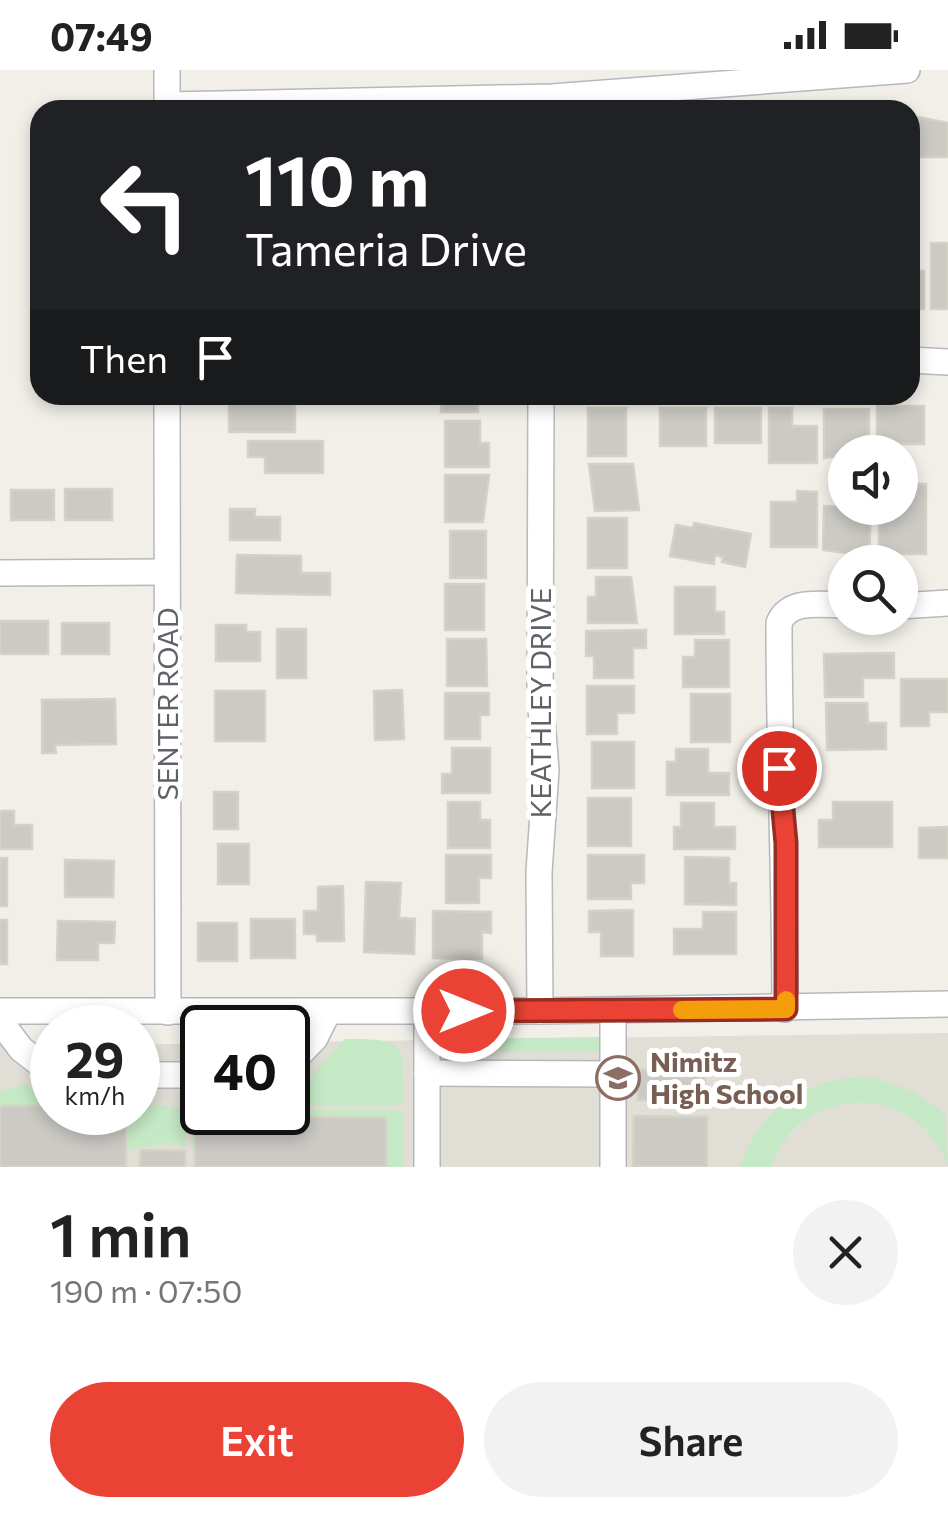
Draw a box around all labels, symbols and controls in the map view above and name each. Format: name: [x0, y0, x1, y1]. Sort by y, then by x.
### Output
text: 07:49: [50, 12, 153, 59]
text: 110 m: [245, 135, 429, 220]
icon: left: [80, 140, 210, 270]
text: Tameria Drive: [245, 220, 527, 275]
icon: arrive: [188, 330, 243, 385]
text: Then: [80, 334, 168, 381]
map controls: [828, 435, 918, 635]
button: sound: [828, 435, 918, 525]
button: search: [828, 545, 918, 635]
street label: KEATHLEY DRIVE: [523, 588, 557, 818]
street label: SENTER ROAD: [150, 607, 184, 801]
pin: [737, 726, 822, 811]
icon: arrive: [752, 741, 807, 796]
position arrow: [412, 959, 516, 1063]
speed limit sign: 40: [180, 1005, 310, 1135]
text: 29: [65, 1027, 124, 1088]
place label: Nimitz High School: [650, 1044, 803, 1110]
school or university icon: Nimitz High School: [595, 1055, 641, 1101]
text: km/h: [65, 1080, 125, 1110]
text: 1 min: [50, 1196, 191, 1269]
button: close: [793, 1200, 898, 1305]
text: 190 m · 07:50: [50, 1270, 242, 1310]
button: Exit: [50, 1382, 464, 1497]
button: Share: [484, 1382, 898, 1497]

